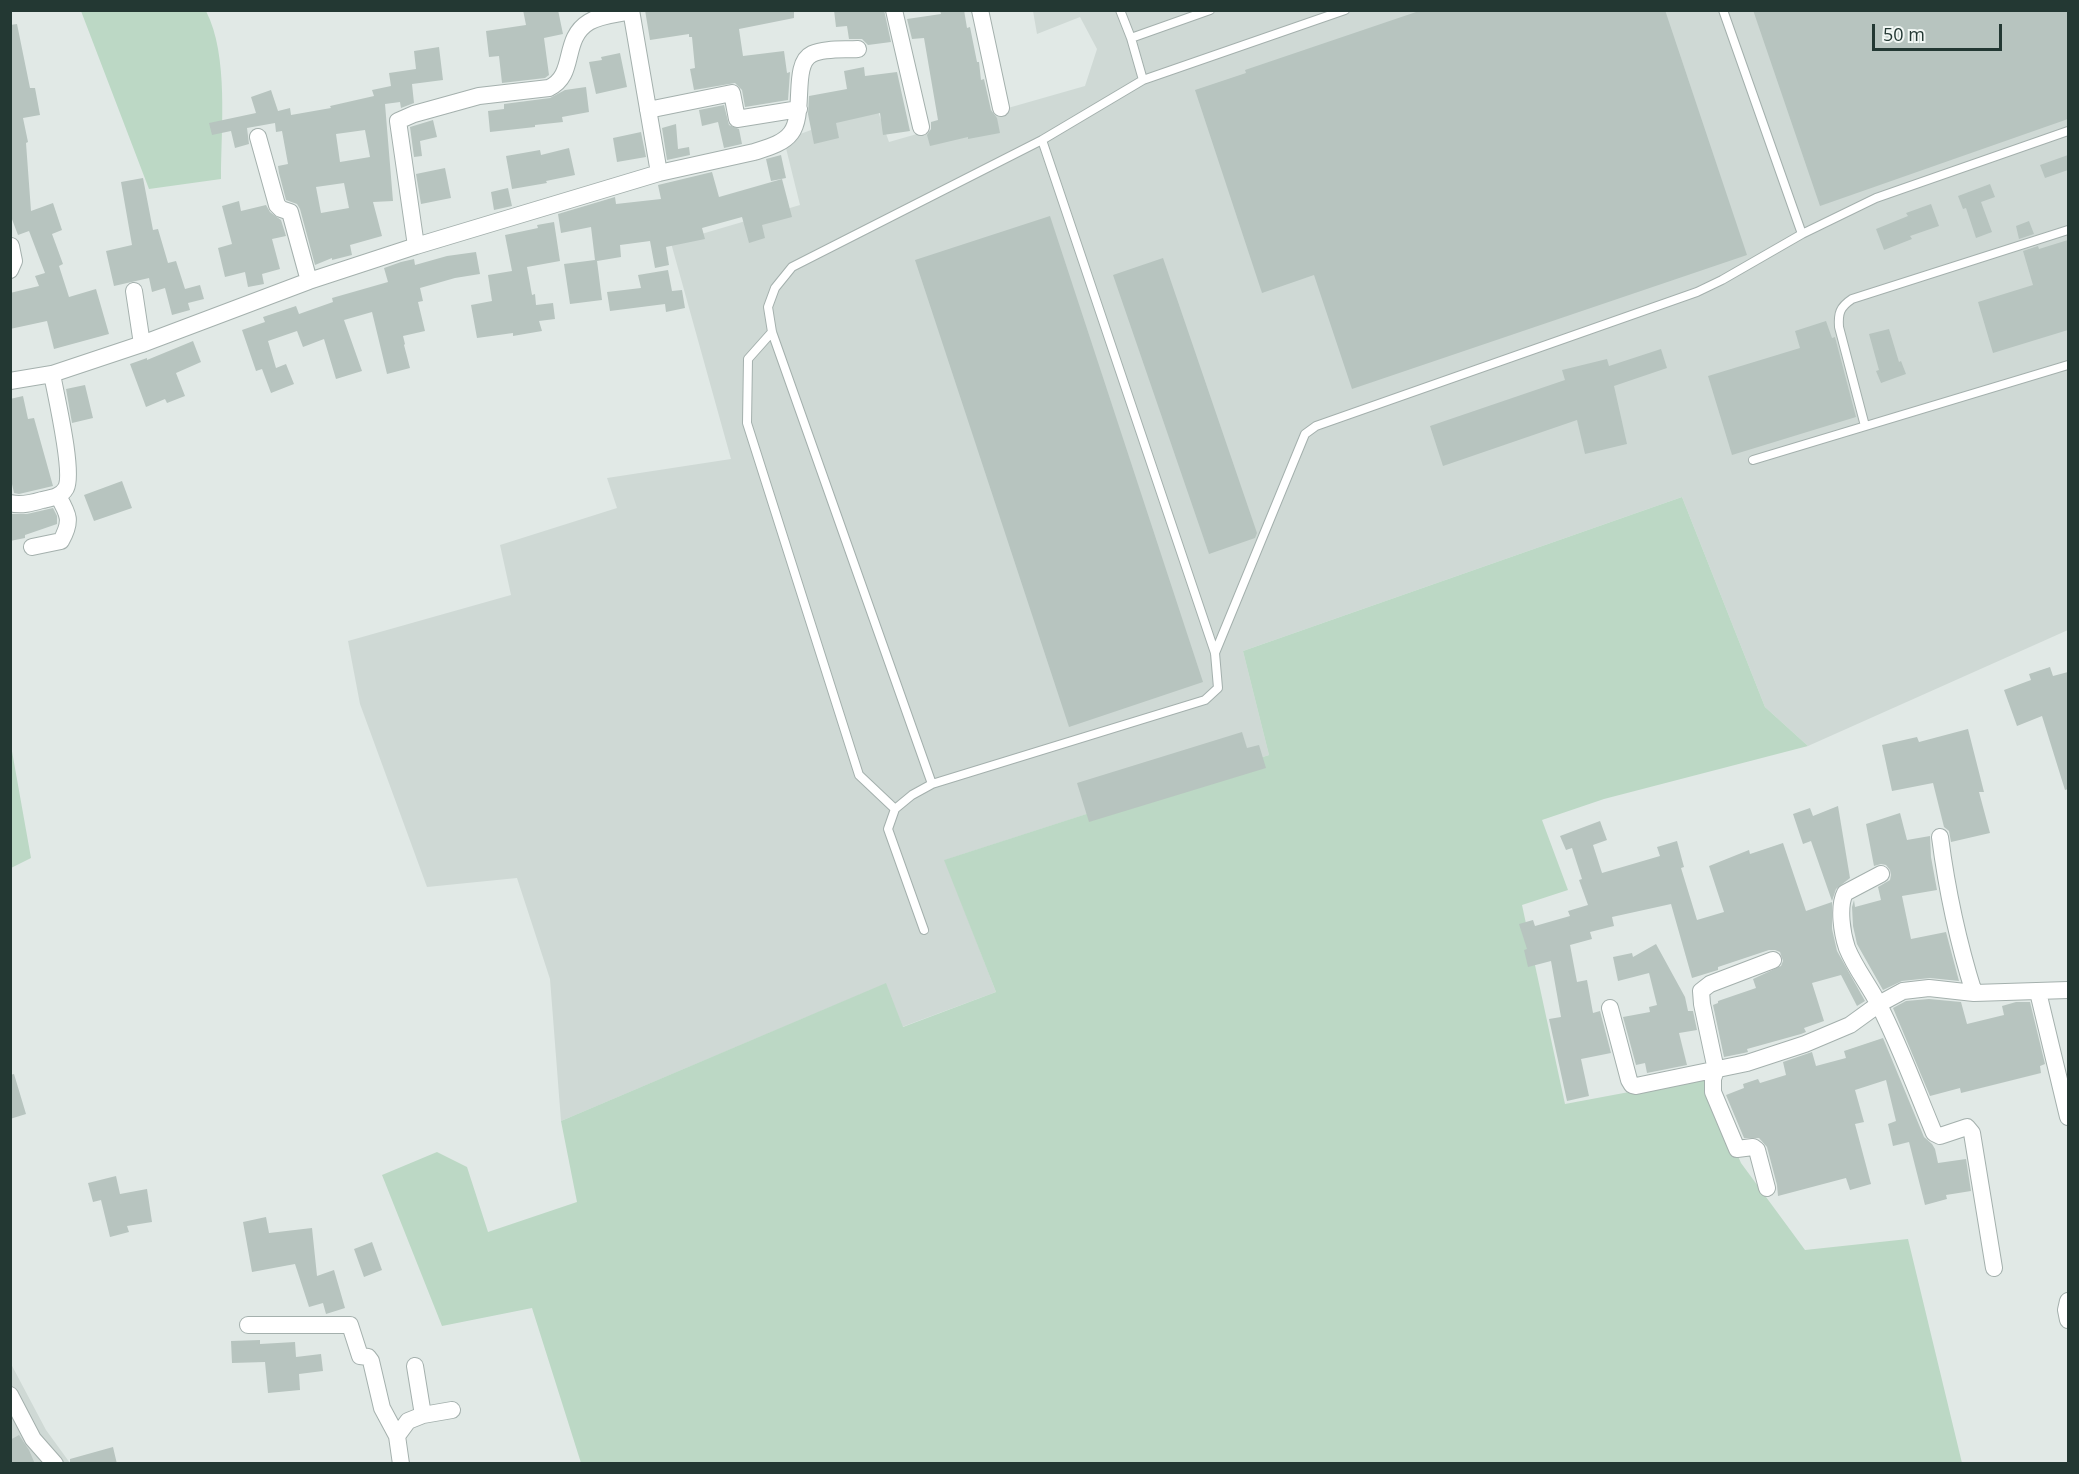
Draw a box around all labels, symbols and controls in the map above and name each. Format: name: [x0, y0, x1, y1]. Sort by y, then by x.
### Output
scale bar: [1875, 12, 2006, 50]
text: 50 m: [1883, 22, 1925, 46]

